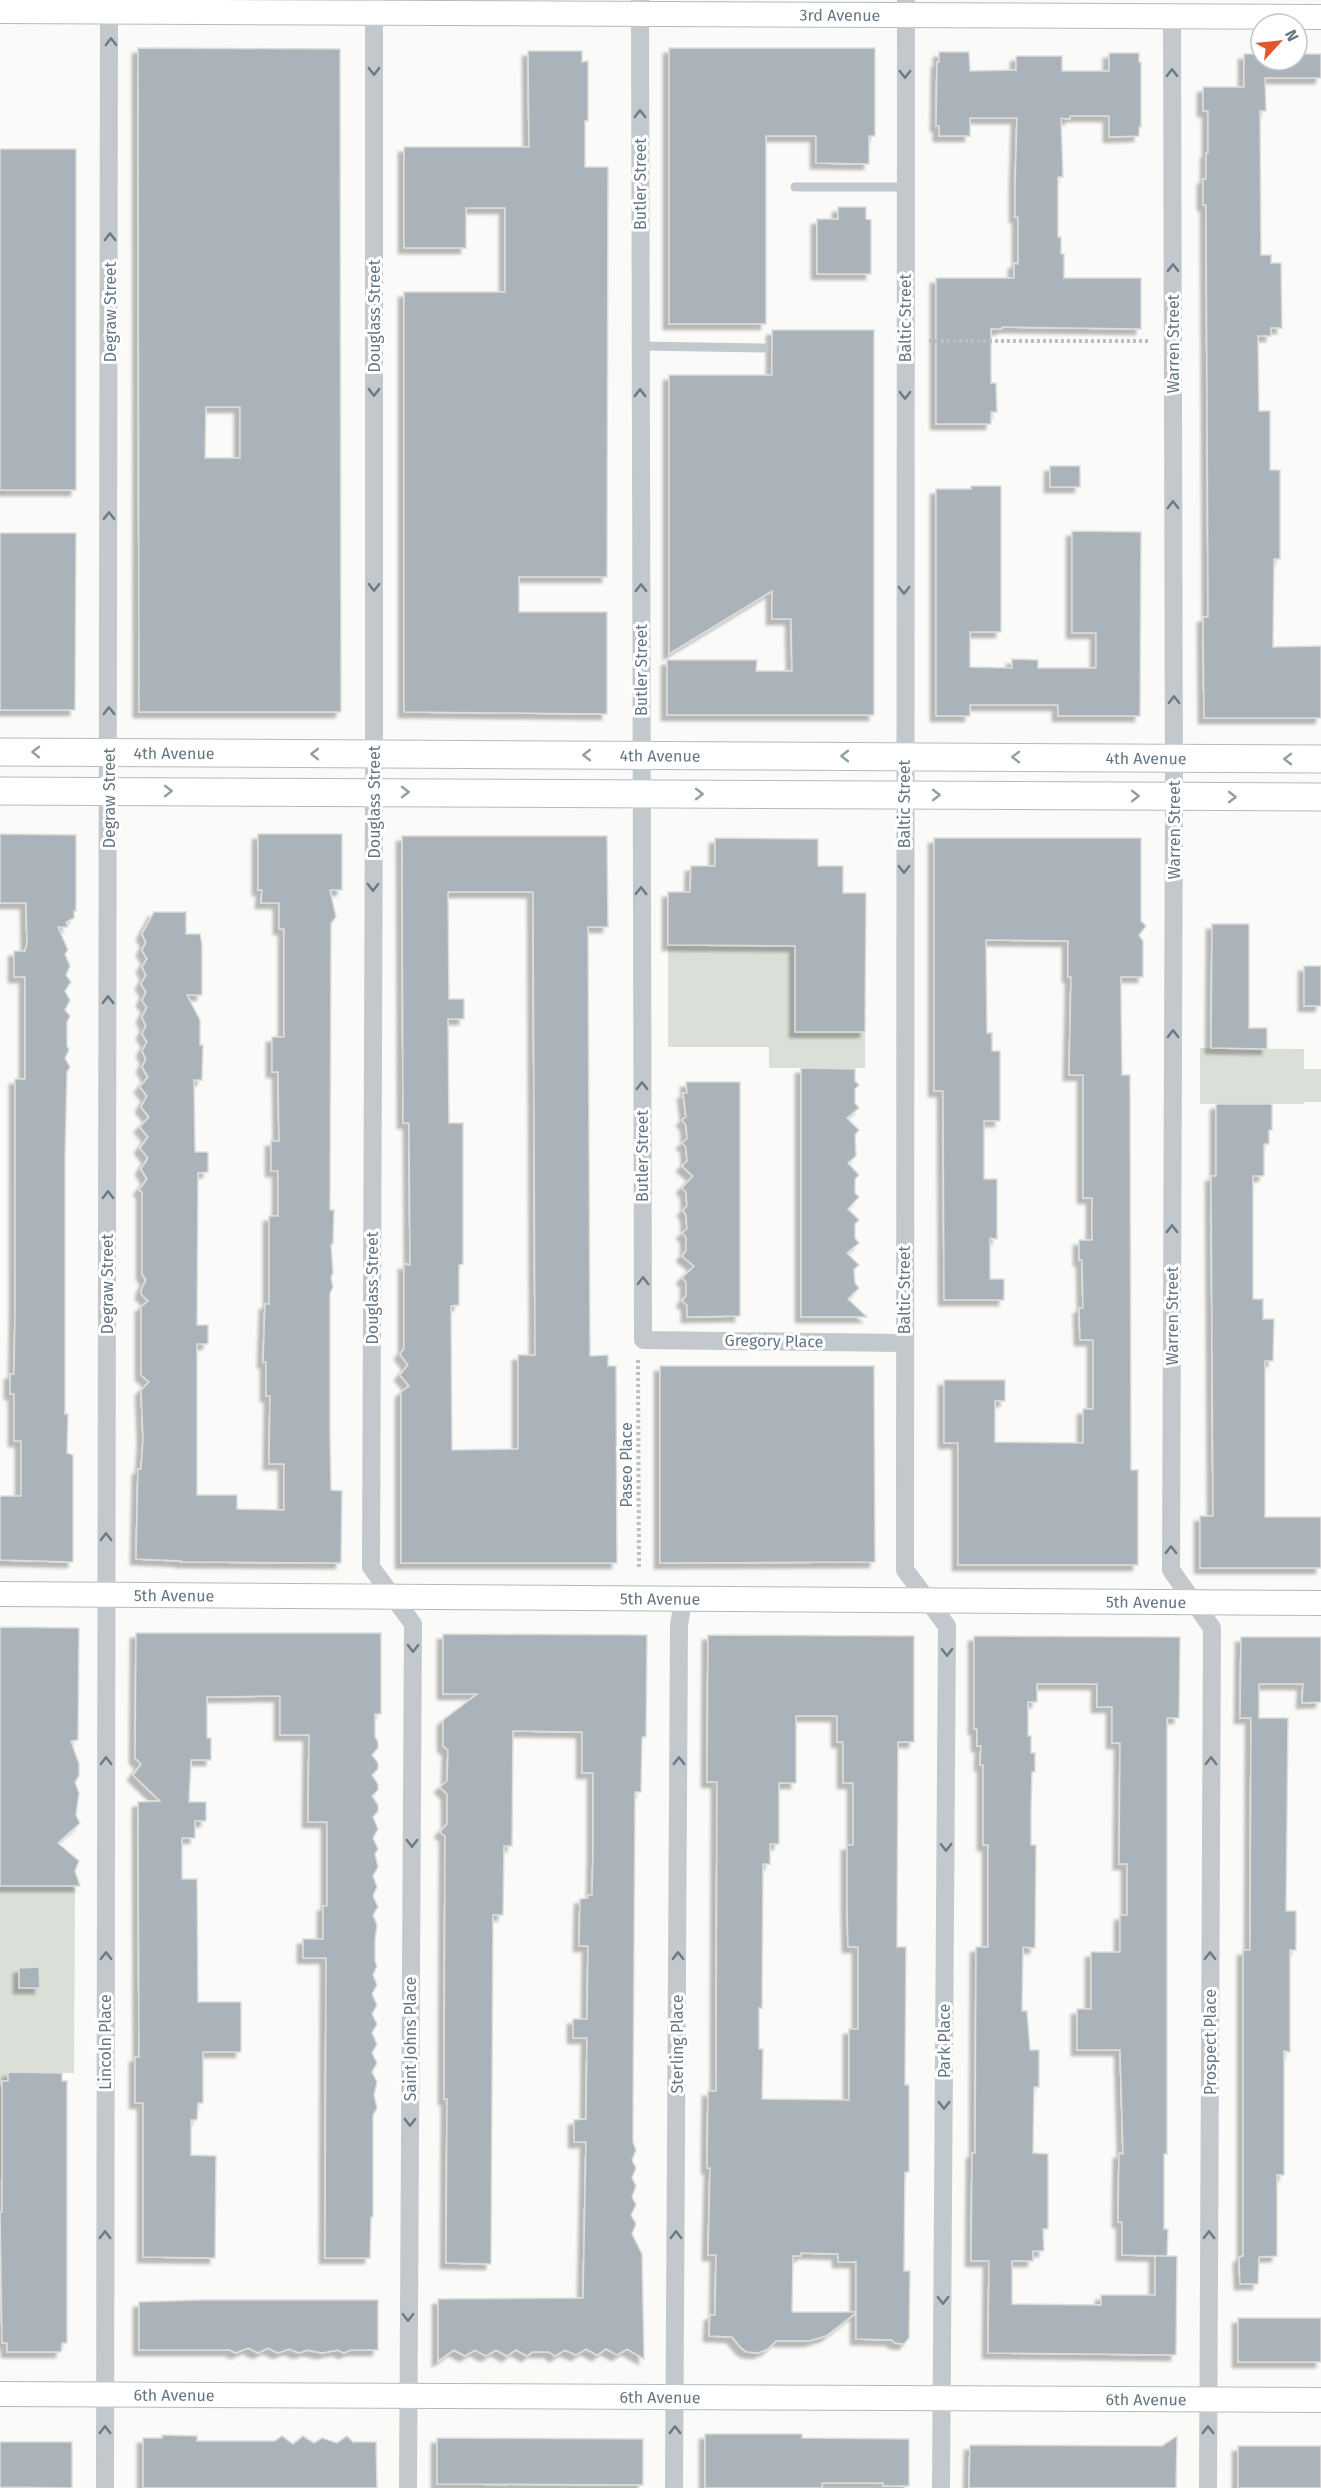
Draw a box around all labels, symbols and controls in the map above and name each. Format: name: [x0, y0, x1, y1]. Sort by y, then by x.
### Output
street label: 3rd Avenue: [800, 5, 880, 24]
north arrow: [1249, 12, 1309, 72]
text: N: [1281, 26, 1303, 44]
one-way arrow: [105, 38, 117, 47]
one-way arrow: [368, 67, 380, 76]
one-way arrow: [1166, 68, 1178, 77]
one-way arrow: [899, 69, 911, 78]
one-way arrow: [634, 109, 646, 118]
street label: Butler Street: [631, 138, 650, 230]
one-way arrow: [104, 233, 116, 242]
street label: Douglass Street: [365, 259, 384, 372]
street label: Degraw Street: [101, 261, 120, 362]
one-way arrow: [1167, 263, 1179, 272]
street label: Baltic Street: [896, 274, 915, 362]
street label: Warren Street: [1164, 294, 1183, 394]
one-way arrow: [368, 388, 380, 397]
one-way arrow: [634, 388, 646, 397]
one-way arrow: [899, 390, 911, 399]
one-way arrow: [1167, 500, 1179, 509]
one-way arrow: [103, 512, 115, 521]
one-way arrow: [368, 583, 380, 592]
one-way arrow: [635, 583, 647, 592]
one-way arrow: [898, 585, 910, 594]
street label: Butler Street: [632, 624, 651, 716]
one-way arrow: [1168, 695, 1180, 704]
one-way arrow: [103, 707, 115, 716]
street label: 4th Avenue: [133, 743, 215, 763]
street label: Douglass Street: [365, 745, 384, 858]
one-way arrow: [32, 746, 41, 758]
street label: 4th Avenue: [619, 746, 701, 765]
street label: Degraw Street: [100, 747, 119, 848]
one-way arrow: [311, 748, 320, 760]
street label: 4th Avenue: [1105, 748, 1187, 768]
one-way arrow: [583, 749, 592, 761]
one-way arrow: [841, 750, 850, 762]
one-way arrow: [1011, 751, 1020, 763]
one-way arrow: [1284, 753, 1293, 765]
street label: Baltic Street: [895, 760, 914, 848]
street label: Warren Street: [1165, 780, 1184, 880]
one-way arrow: [163, 785, 172, 797]
one-way arrow: [400, 786, 409, 798]
one-way arrow: [695, 788, 704, 800]
one-way arrow: [932, 789, 941, 801]
one-way arrow: [1131, 790, 1140, 802]
one-way arrow: [1228, 791, 1237, 803]
one-way arrow: [898, 864, 910, 873]
one-way arrow: [367, 883, 379, 892]
one-way arrow: [635, 887, 647, 896]
one-way arrow: [102, 995, 114, 1004]
one-way arrow: [1167, 1029, 1179, 1038]
one-way arrow: [636, 1082, 648, 1091]
street label: Butler Street: [633, 1110, 652, 1202]
one-way arrow: [102, 1190, 114, 1199]
one-way arrow: [1166, 1224, 1179, 1233]
street label: Douglass Street: [363, 1231, 382, 1344]
street label: Degraw Street: [98, 1233, 117, 1334]
street label: Baltic Street: [895, 1246, 914, 1334]
street label: Warren Street: [1163, 1266, 1182, 1366]
one-way arrow: [637, 1277, 649, 1286]
street label: Gregory Place: [724, 1331, 824, 1351]
street label: Paseo Place: [617, 1422, 636, 1508]
one-way arrow: [100, 1532, 112, 1541]
one-way arrow: [1165, 1545, 1178, 1554]
street label: 5th Avenue: [134, 1585, 214, 1605]
street label: 5th Avenue: [620, 1589, 700, 1608]
street label: 5th Avenue: [1106, 1592, 1186, 1612]
one-way arrow: [407, 1643, 419, 1652]
one-way arrow: [941, 1647, 953, 1656]
one-way arrow: [100, 1756, 112, 1765]
one-way arrow: [673, 1756, 685, 1765]
one-way arrow: [1205, 1756, 1217, 1765]
one-way arrow: [405, 1838, 418, 1847]
one-way arrow: [940, 1842, 952, 1851]
one-way arrow: [100, 1951, 112, 1960]
one-way arrow: [672, 1951, 684, 1960]
one-way arrow: [1204, 1951, 1216, 1960]
street label: Saint Johns Place: [401, 1977, 420, 2101]
street label: Prospect Place: [1201, 1989, 1220, 2095]
street label: Lincoln Place: [96, 1994, 115, 2090]
street label: Sterling Place: [668, 1995, 687, 2093]
street label: Park Place: [935, 2004, 954, 2078]
one-way arrow: [938, 2100, 950, 2109]
one-way arrow: [404, 2117, 416, 2126]
one-way arrow: [99, 2230, 111, 2239]
one-way arrow: [670, 2230, 682, 2239]
one-way arrow: [1203, 2230, 1215, 2239]
one-way arrow: [937, 2295, 949, 2304]
one-way arrow: [402, 2312, 415, 2321]
street label: 6th Avenue: [133, 2385, 215, 2404]
street label: 6th Avenue: [619, 2387, 701, 2407]
street label: 6th Avenue: [1105, 2390, 1187, 2409]
one-way arrow: [99, 2425, 111, 2434]
one-way arrow: [669, 2425, 681, 2434]
one-way arrow: [1202, 2425, 1214, 2434]

